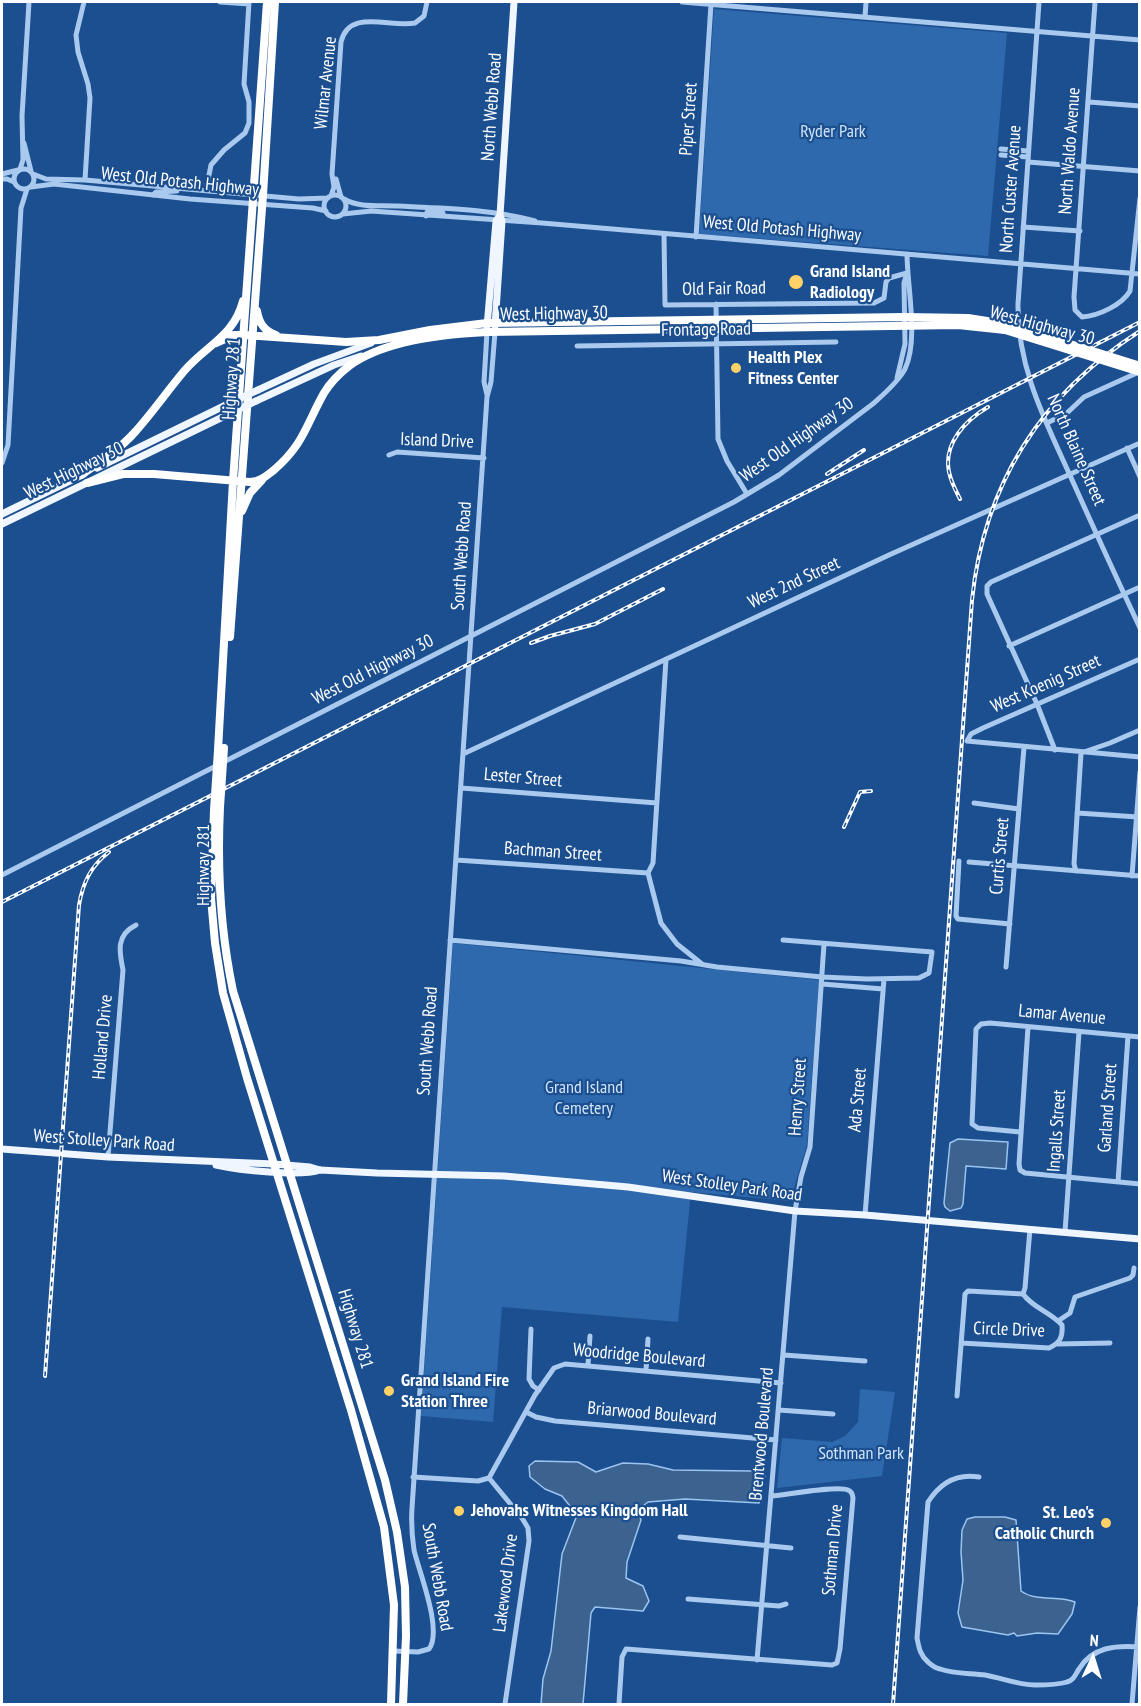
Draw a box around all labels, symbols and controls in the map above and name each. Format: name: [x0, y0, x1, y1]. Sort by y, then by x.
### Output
street label: Wilmar Avenue: [310, 35, 342, 131]
street label: North Webb Road: [477, 52, 507, 162]
street label: Piper Street: [676, 82, 702, 156]
street label: North Waldo Avenue: [1055, 87, 1085, 215]
park label: Ryder Park: [800, 121, 866, 143]
street label: North Custer Avenue: [996, 124, 1026, 254]
street label: West Old Potash Highway: [100, 163, 260, 201]
street label: West Old Potash Highway: [702, 211, 862, 247]
place label: Grand Island Radiology: [810, 261, 890, 304]
marker: Grand Island Radiology: [787, 273, 805, 291]
street label: Old Fair Road: [682, 277, 766, 301]
street label: West Highway 30: [500, 302, 608, 326]
street label: West Highway 30: [987, 302, 1097, 350]
street label: Frontage Road: [661, 318, 751, 342]
street label: Highway 281: [218, 337, 246, 421]
place label: Health Plex Fitness Center: [748, 347, 839, 389]
marker: Health Plex Fitness Center: [729, 361, 743, 375]
street label: North Blaine Street: [1042, 391, 1110, 509]
street label: West Old Highway 30: [736, 393, 858, 487]
street label: Island Drive: [400, 429, 474, 453]
street label: West Highway 30: [21, 438, 127, 504]
street label: South Webb Road: [447, 501, 477, 611]
street label: West 2nd Street: [745, 552, 843, 614]
street label: West Old Highway 30: [309, 630, 437, 710]
street label: West Koenig Street: [988, 650, 1104, 718]
street label: Lester Street: [483, 764, 563, 792]
street label: Curtis Street: [986, 817, 1014, 895]
street label: Highway 281: [193, 824, 215, 906]
street label: Bachman Street: [503, 838, 603, 866]
street label: South Webb Road: [413, 986, 443, 1096]
street label: Holland Drive: [89, 994, 117, 1080]
street label: Lamar Avenue: [1017, 1000, 1107, 1030]
street label: Henry Street: [785, 1057, 811, 1137]
street label: Garland Street: [1094, 1063, 1122, 1153]
street label: Ada Street: [844, 1067, 872, 1133]
park label: Grand Island Cemetery: [545, 1077, 623, 1120]
street label: Ingalls Street: [1043, 1089, 1071, 1173]
street label: West Stolley Park Road: [33, 1125, 175, 1157]
street label: West Stolley Park Road: [660, 1165, 804, 1207]
street label: Highway 281: [333, 1287, 377, 1371]
street label: Circle Drive: [973, 1318, 1045, 1342]
street label: Woodridge Boulevard: [572, 1339, 706, 1373]
street label: Brentwood Boulevard: [745, 1367, 779, 1501]
place label: Grand Island Fire Station Three: [401, 1370, 509, 1412]
marker: Grand Island Fire Station Three: [382, 1384, 396, 1398]
street label: Briarwood Boulevard: [587, 1398, 717, 1430]
park label: Sothman Park: [818, 1443, 904, 1465]
place label: Jehovahs Witnesses Kingdom Hall: [471, 1500, 688, 1522]
place label: St. Leo's Catholic Church: [995, 1502, 1094, 1544]
street label: Sothman Drive: [818, 1503, 848, 1597]
marker: Jehovahs Witnesses Kingdom Hall: [452, 1504, 466, 1518]
marker: St. Leo's Catholic Church: [1099, 1516, 1113, 1530]
street label: South Webb Road: [417, 1521, 457, 1633]
street label: Lakewood Drive: [489, 1533, 523, 1633]
north arrow: [1063, 1628, 1123, 1688]
text: N: [1089, 1630, 1099, 1650]

